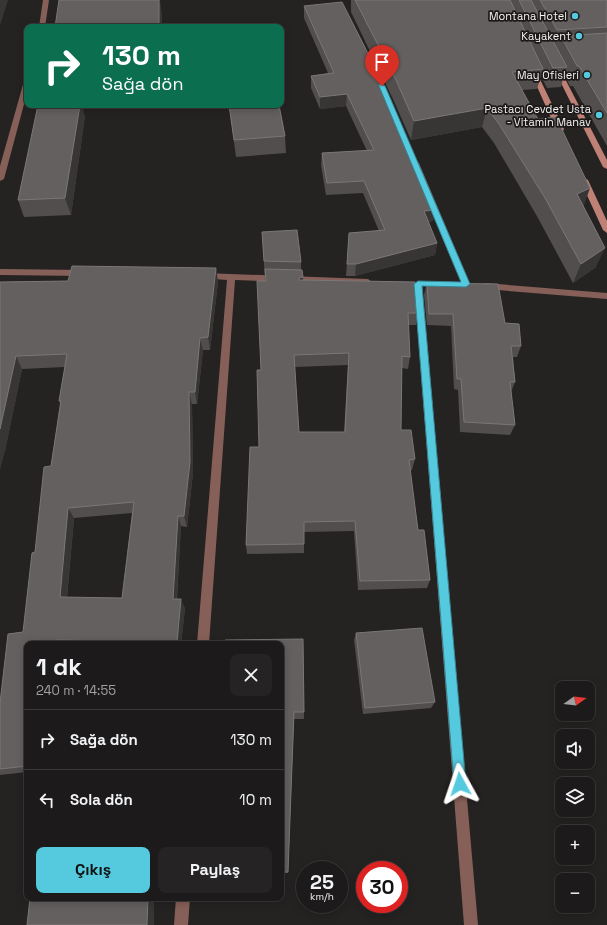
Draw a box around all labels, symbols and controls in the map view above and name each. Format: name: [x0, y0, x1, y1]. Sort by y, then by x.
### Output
place label: Montana Hotel: [489, 9, 567, 23]
marker: Montana Hotel: [570, 11, 580, 21]
place label: Kayakent: [521, 29, 571, 43]
marker: Kayakent: [574, 31, 584, 41]
text: 130 m: [102, 37, 181, 73]
icon: right: [36, 40, 88, 92]
pin: [365, 45, 399, 86]
icon: arrive: [371, 51, 393, 73]
place label: May Ofisleri: [517, 68, 579, 82]
marker: May Ofisleri: [582, 70, 592, 80]
text: Sağa dön: [102, 72, 183, 95]
place label: Pastacı Cevdet Usta - Vitamin Manav: [485, 102, 592, 129]
marker: Pastacı Cevdet Usta - Vitamin Manav: [594, 110, 604, 120]
text: 1 dk: [36, 651, 82, 682]
button: close: [230, 654, 272, 696]
north arrow: [555, 681, 595, 721]
map controls: [555, 681, 595, 913]
text: 240 m · 14:55: [36, 682, 116, 699]
icon: right: [36, 729, 58, 751]
button: sound: [555, 729, 595, 769]
text: Sağa dön: [70, 730, 138, 749]
text: 130 m: [230, 730, 272, 749]
position arrow: [439, 763, 481, 805]
button: layers: [555, 777, 595, 817]
icon: left: [36, 789, 58, 811]
text: Sola dön: [70, 790, 133, 809]
text: 10 m: [239, 790, 272, 809]
button: +: [555, 825, 595, 865]
button: Çıkış: [36, 847, 150, 893]
button: Paylaş: [158, 847, 272, 893]
speed limit sign: 30: [356, 861, 408, 913]
text: 25: [310, 869, 334, 895]
button: −: [555, 873, 595, 913]
text: km/h: [310, 890, 334, 903]

